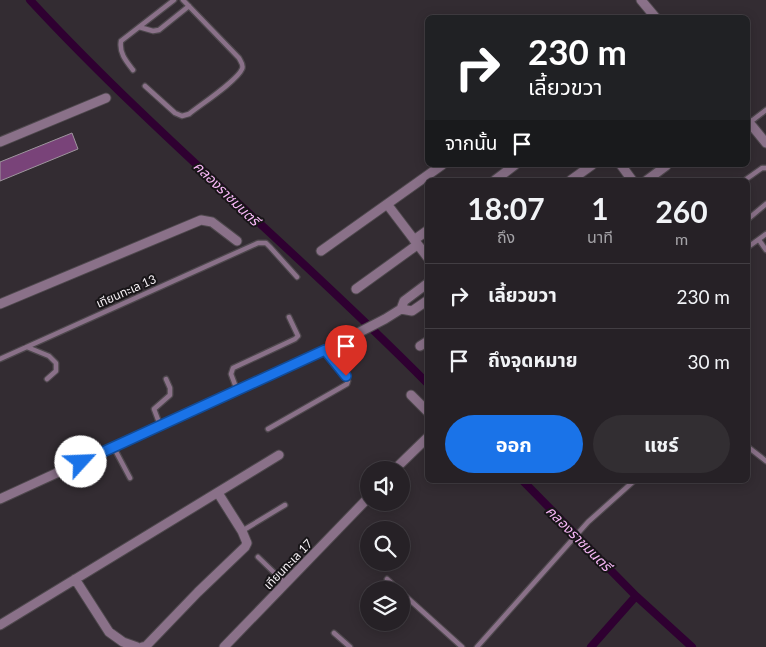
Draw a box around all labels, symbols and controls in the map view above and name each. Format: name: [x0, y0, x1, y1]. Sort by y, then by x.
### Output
text: 230 m: [528, 30, 627, 72]
icon: right: [445, 35, 510, 100]
text: เลี้ยวขวา: [528, 73, 603, 100]
icon: arrive: [508, 130, 536, 158]
text: จากนั้น: [445, 131, 498, 154]
water label: คลองราชมนตรี: [190, 157, 266, 231]
text: 18:07: [467, 190, 545, 226]
text: 1: [591, 190, 609, 226]
text: 260: [655, 193, 708, 229]
text: ถึง: [497, 227, 515, 246]
text: นาที: [587, 227, 613, 246]
text: m: [675, 229, 688, 248]
street label: เทียนทะเล 13: [94, 271, 158, 311]
icon: right: [445, 282, 473, 310]
text: เลี้ยวขวา: [488, 283, 557, 306]
text: 230 m: [676, 285, 730, 308]
pin: [325, 325, 367, 376]
icon: arrive: [332, 332, 360, 360]
icon: arrive: [445, 347, 473, 375]
text: ถึงจุดหมาย: [488, 348, 578, 371]
text: 30 m: [687, 350, 730, 373]
button: ออก: [445, 415, 583, 473]
button: แชร์: [593, 415, 730, 473]
position arrow: [54, 435, 106, 487]
map controls: [360, 461, 410, 631]
button: sound: [360, 461, 410, 511]
water label: คลองราชมนตรี: [543, 502, 617, 576]
button: search: [360, 521, 410, 571]
street label: เทียนทะเล 17: [260, 536, 316, 592]
button: layers: [360, 581, 410, 631]

